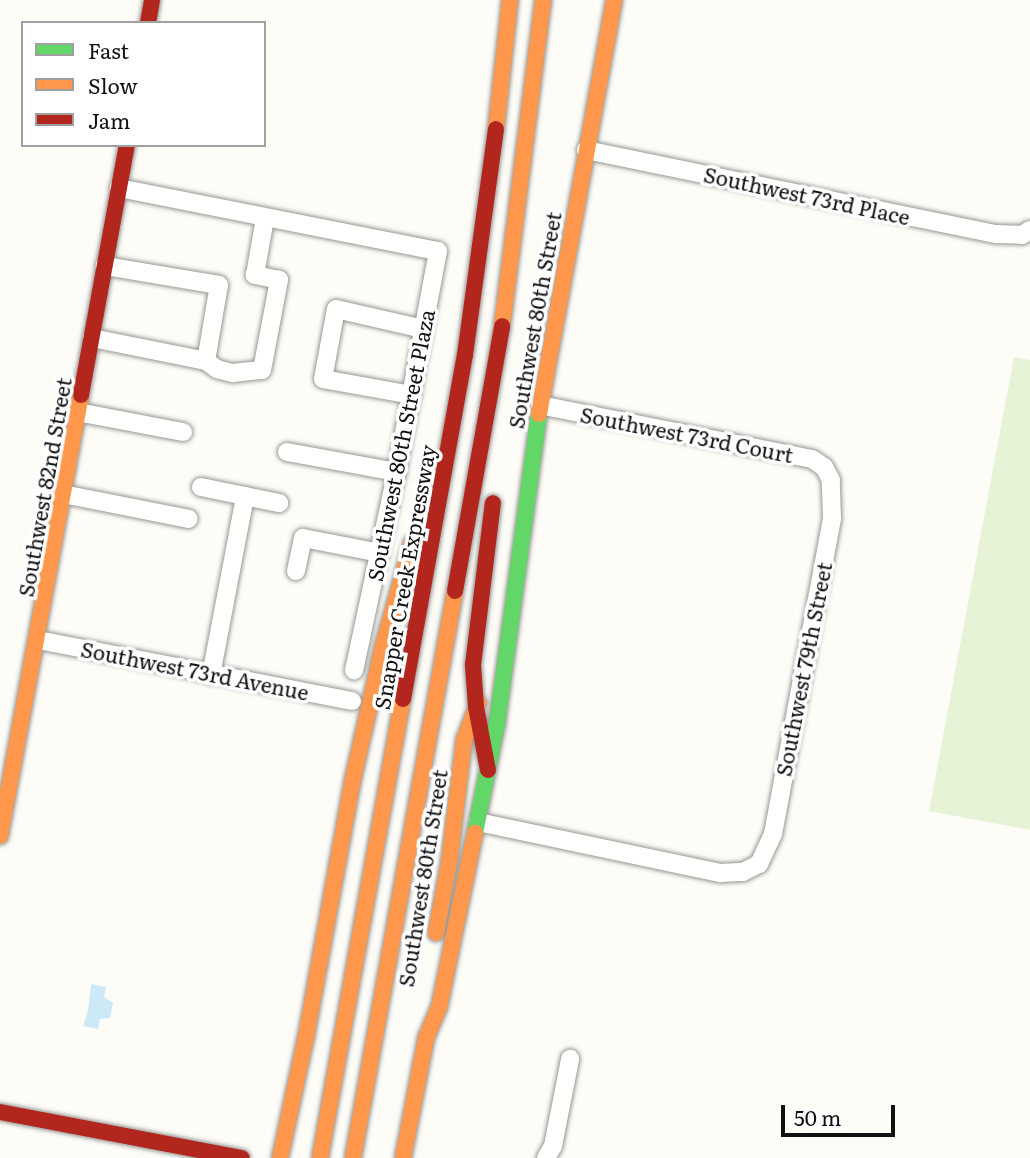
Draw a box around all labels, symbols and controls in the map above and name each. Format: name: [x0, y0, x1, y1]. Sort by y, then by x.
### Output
legend: [21, 21, 266, 147]
text: Fast: [88, 34, 129, 65]
text: Slow: [88, 69, 138, 100]
text: Jam: [88, 104, 130, 135]
street label: Southwest 73rd Place: [702, 161, 912, 229]
street label: Southwest 80th Street: [503, 210, 565, 430]
street label: Southwest 80th Street Plaza: [361, 307, 439, 583]
street label: Southwest 82nd Street: [12, 375, 76, 599]
street label: Southwest 73rd Court: [578, 401, 796, 467]
street label: Snapper Creek Expressway: [368, 443, 440, 711]
street label: Southwest 79th Street: [770, 560, 836, 778]
street label: Southwest 73rd Avenue: [79, 636, 311, 704]
street label: Southwest 80th Street: [392, 768, 452, 988]
scale bar: [785, 1092, 899, 1136]
text: 50 m: [794, 1101, 841, 1132]

